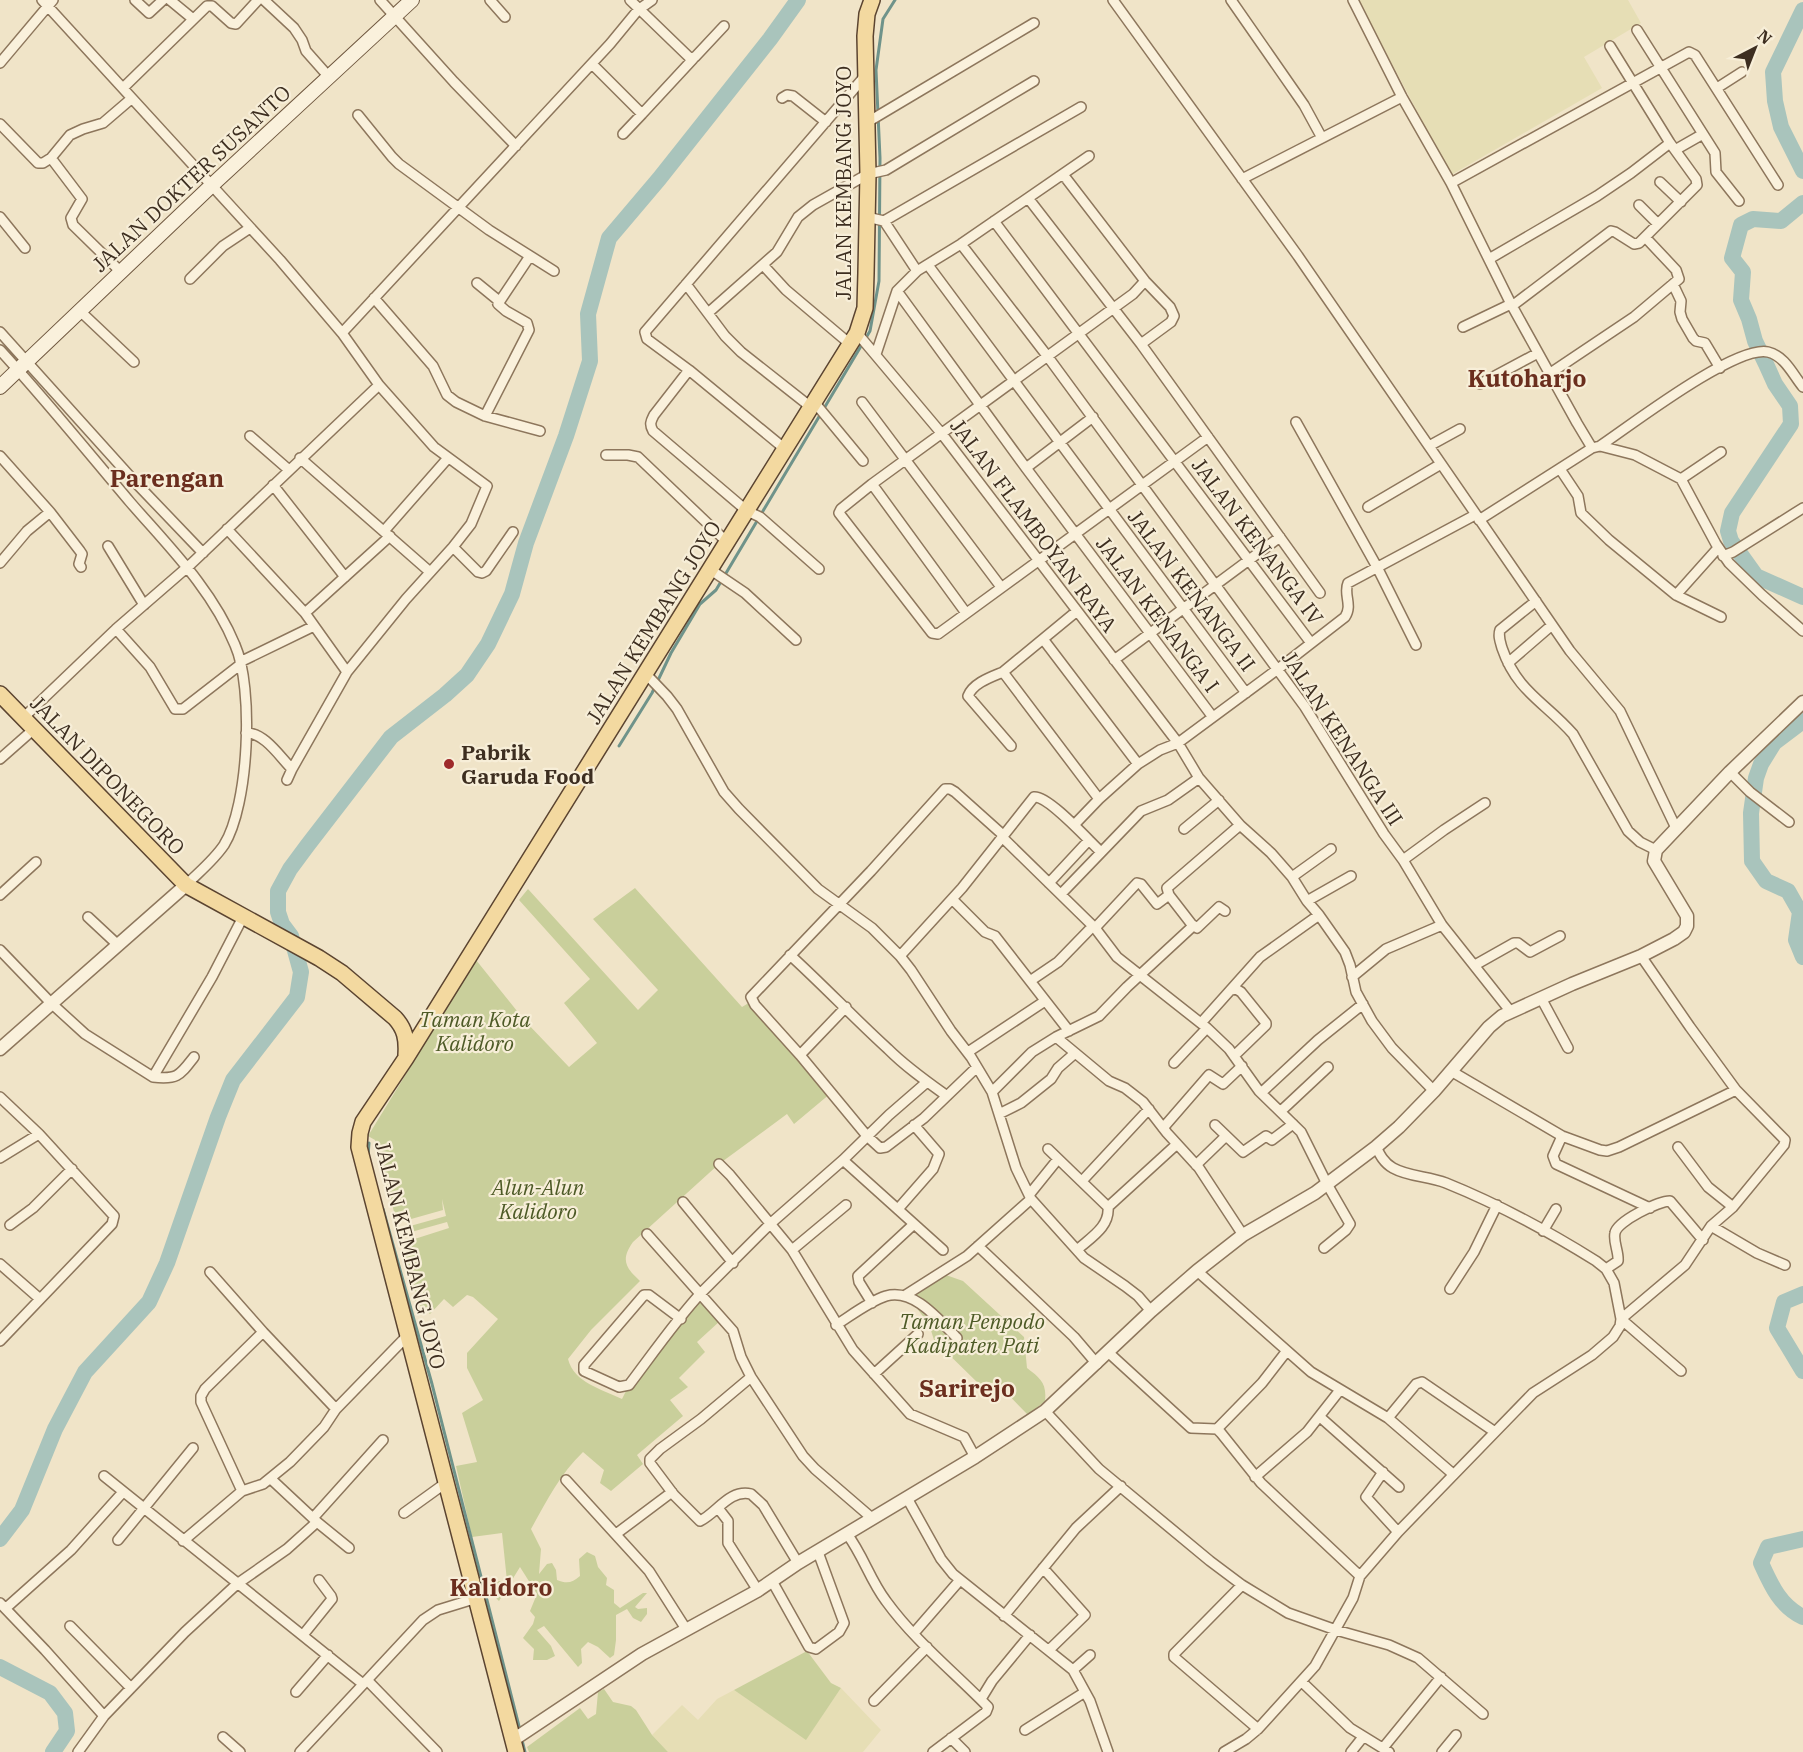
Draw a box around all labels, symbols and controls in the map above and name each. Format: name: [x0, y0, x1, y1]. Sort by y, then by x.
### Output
north arrow: [1725, 18, 1785, 78]
text: N: [1754, 25, 1776, 49]
street label: JALAN KEMBANG JOYO: [829, 66, 857, 300]
street label: JALAN DOKTER SUSANTO: [86, 78, 296, 278]
district label: Kutoharjo: [1467, 362, 1587, 394]
street label: JALAN FLAMBOYAN RAYA: [944, 412, 1124, 638]
street label: JALAN KENANGA IV: [1186, 452, 1330, 630]
district label: Parengan: [110, 462, 224, 494]
street label: JALAN KENANGA II: [1123, 504, 1261, 676]
street label: JALAN KEMBANG JOYO: [579, 515, 727, 729]
street label: JALAN KENANGA I: [1091, 531, 1225, 697]
street label: JALAN KENANGA III: [1276, 645, 1410, 831]
street label: JALAN DIPONEGORO: [25, 689, 191, 861]
place label: Pabrik Garuda Food: [461, 738, 594, 790]
marker: Pabrik Garuda Food: [442, 757, 456, 771]
park label: Taman Kota Kalidoro: [419, 1005, 531, 1057]
street label: JALAN KEMBANG JOYO: [369, 1138, 453, 1372]
park label: Alun-Alun Kalidoro: [490, 1173, 584, 1225]
park label: Taman Penpodo Kadipaten Pati: [899, 1307, 1045, 1359]
district label: Sarirejo: [919, 1372, 1015, 1404]
district label: Kalidoro: [450, 1571, 552, 1603]

